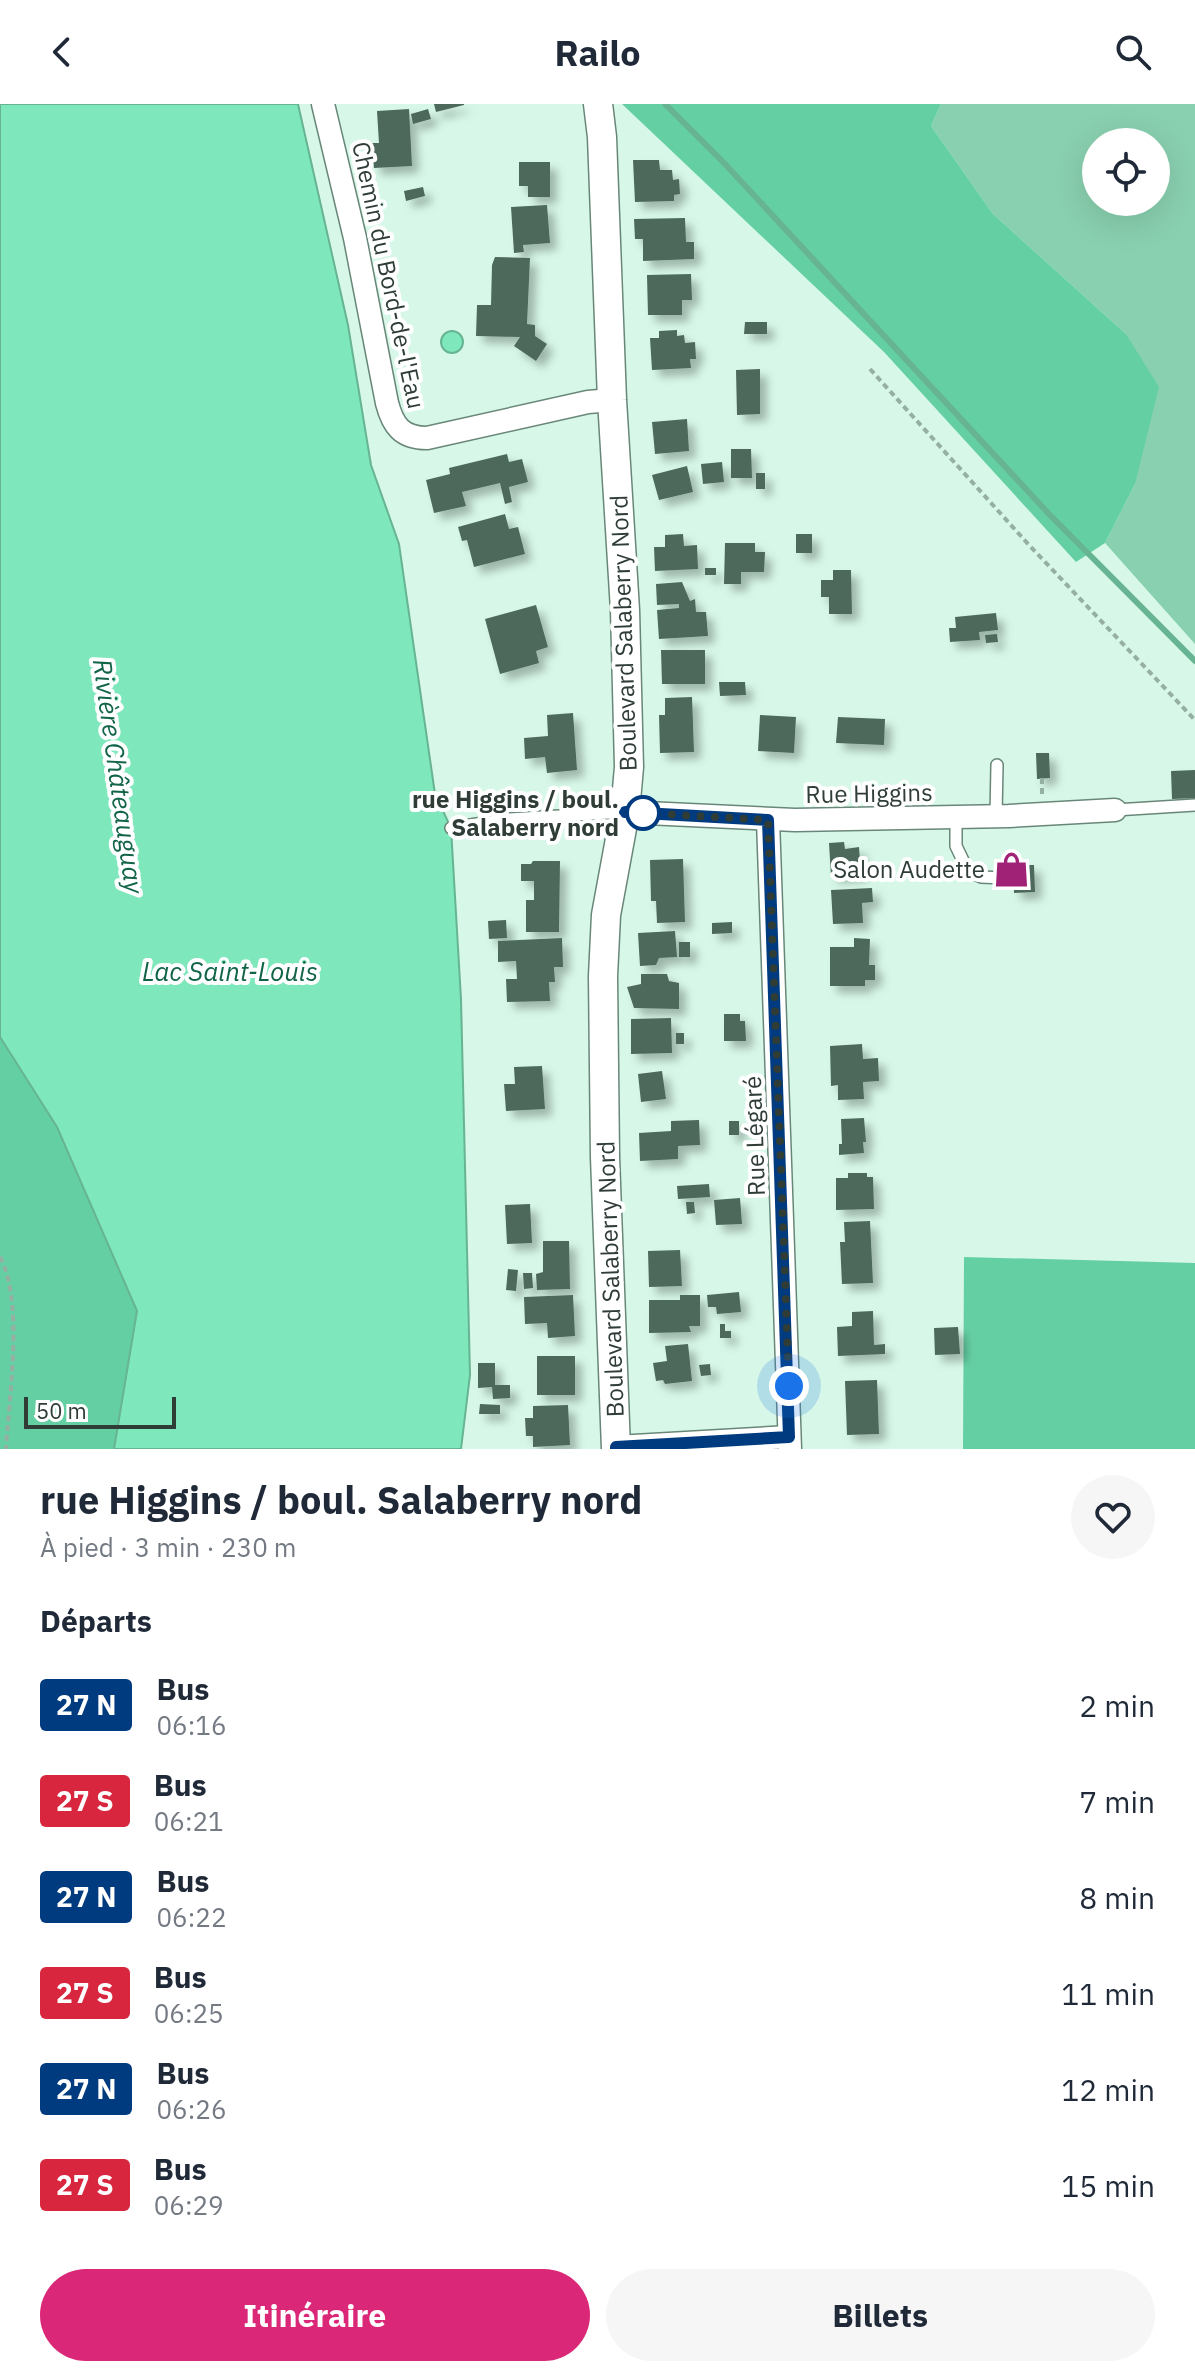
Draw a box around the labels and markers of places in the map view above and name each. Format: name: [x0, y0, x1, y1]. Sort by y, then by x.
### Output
place label: rue Higgins / boul. Salaberry nord: [412, 783, 619, 843]
marker: rue Higgins / boul. Salaberry nord: [626, 796, 660, 830]
shop icon: Salon Audette: [992, 850, 1030, 888]
place label: Salon Audette: [833, 853, 985, 885]

